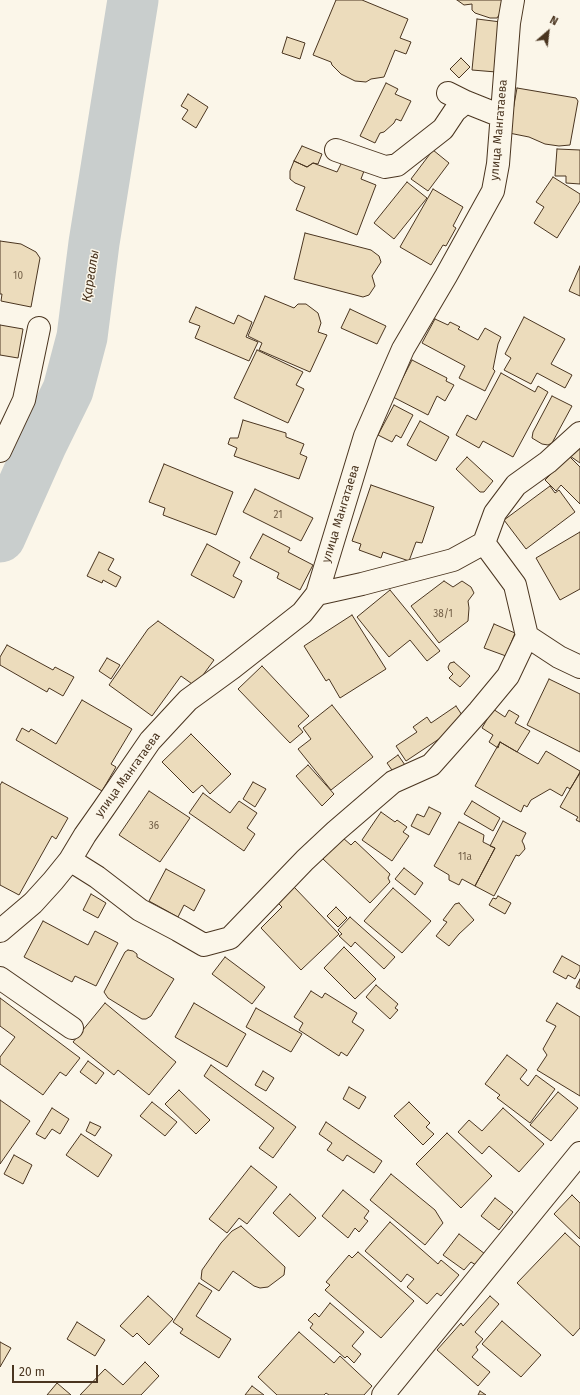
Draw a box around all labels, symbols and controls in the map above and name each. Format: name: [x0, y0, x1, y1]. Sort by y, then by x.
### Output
north arrow: [528, 12, 568, 52]
text: N: [548, 14, 560, 28]
street label: улица Мангатаева: [487, 79, 511, 181]
water label: Қарғалы: [79, 249, 103, 303]
house number: 10: [13, 270, 23, 282]
street label: улица Мангатаева: [319, 463, 363, 565]
house number: 21: [273, 509, 283, 521]
house number: 38/1: [433, 608, 453, 620]
street label: улица Мангатаева: [92, 730, 164, 820]
house number: 36: [149, 820, 159, 832]
house number: 11а: [458, 851, 472, 863]
scale bar: [14, 1357, 100, 1383]
text: 20 m: [19, 1365, 45, 1379]

